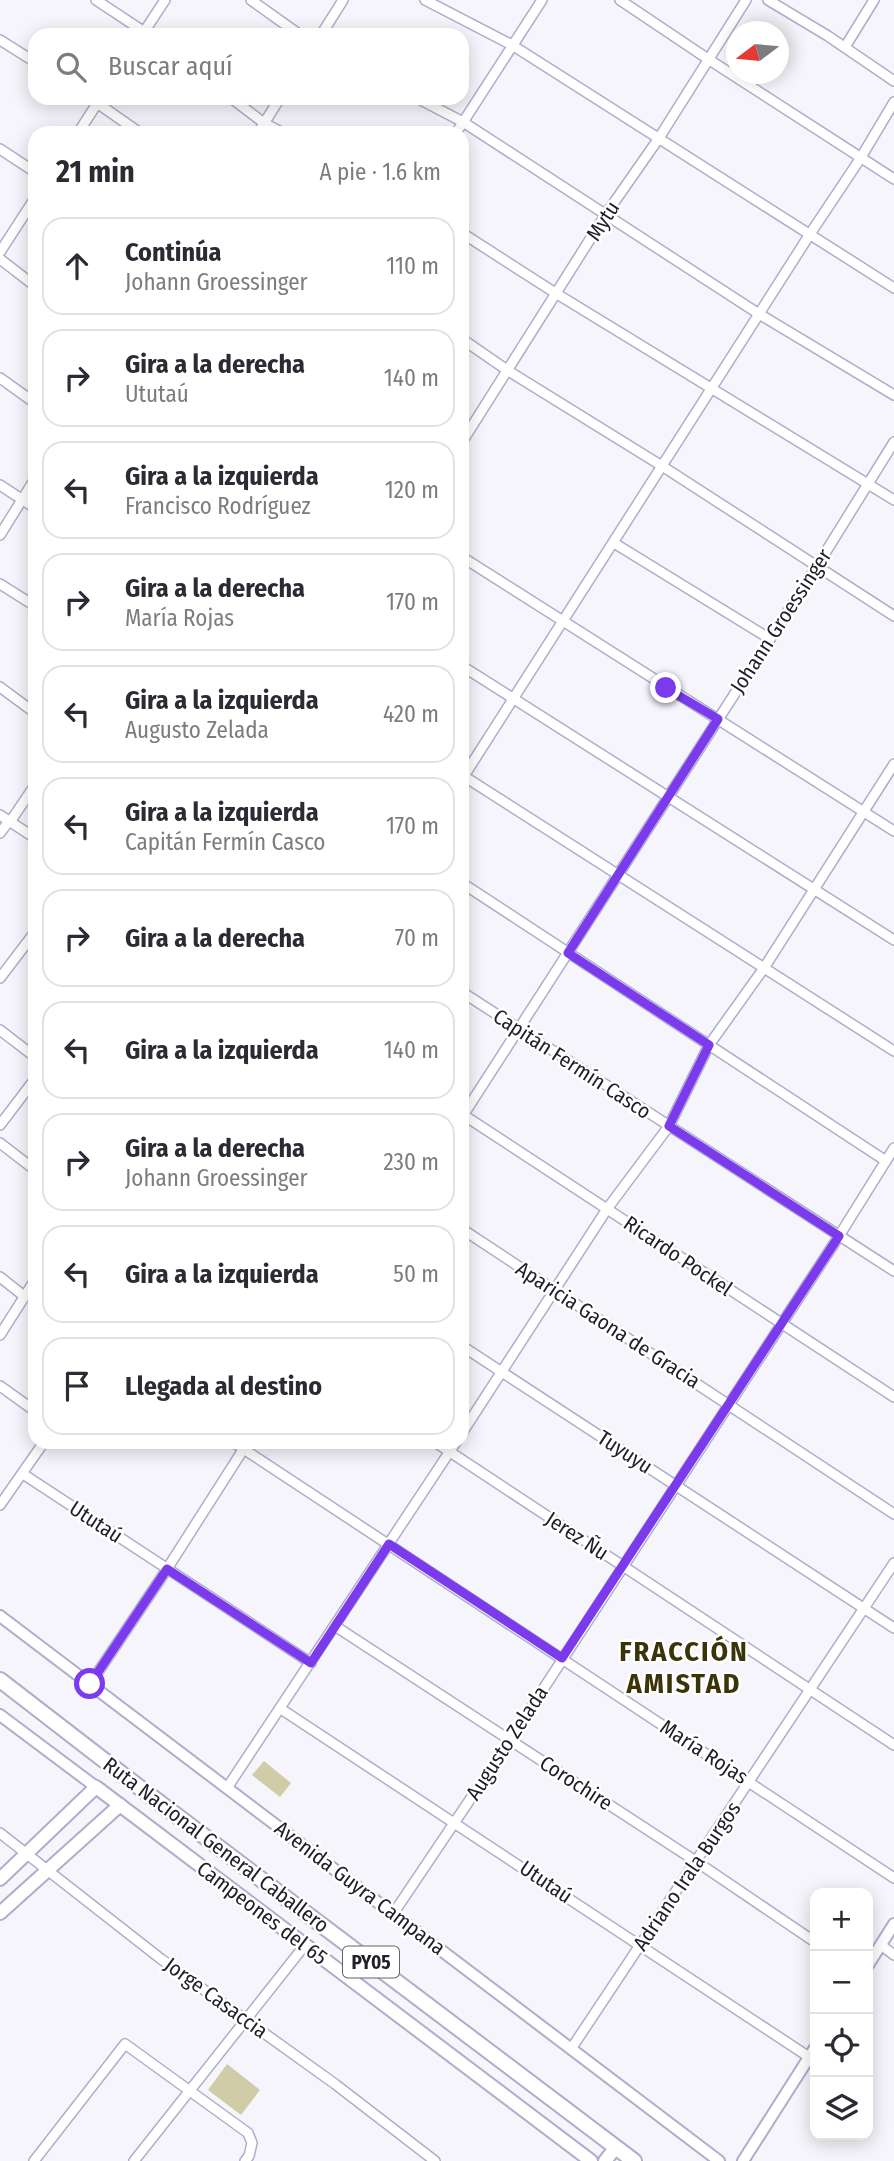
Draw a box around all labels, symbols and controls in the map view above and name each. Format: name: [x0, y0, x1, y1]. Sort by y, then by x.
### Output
north arrow: [726, 21, 789, 84]
search box: [28, 28, 469, 105]
icon: search: [52, 48, 90, 86]
text: Buscar aquí: [108, 51, 233, 82]
text: 21 min: [56, 154, 135, 190]
text: A pie · 1.6 km: [320, 158, 441, 186]
street label: Mytu: [581, 196, 625, 246]
text: Continúa: [125, 237, 222, 268]
icon: ahead: [58, 247, 96, 285]
text: 110 m: [386, 252, 439, 280]
text: Johann Groessinger: [125, 268, 308, 296]
text: Gira a la derecha: [125, 349, 305, 380]
icon: right: [58, 359, 96, 397]
text: 140 m: [384, 364, 439, 392]
text: Ututaú: [125, 380, 189, 408]
text: Gira a la izquierda: [125, 461, 319, 492]
icon: left: [58, 471, 96, 509]
text: 120 m: [385, 476, 439, 504]
text: Francisco Rodríguez: [125, 492, 311, 520]
street label: Johann Groessinger: [725, 543, 838, 698]
text: Gira a la derecha: [125, 573, 305, 604]
icon: right: [58, 583, 96, 621]
text: 170 m: [386, 588, 439, 616]
text: María Rojas: [125, 604, 234, 632]
route end: [650, 672, 681, 703]
text: Gira a la izquierda: [125, 685, 319, 716]
icon: left: [58, 695, 96, 733]
text: 420 m: [383, 700, 439, 728]
text: Augusto Zelada: [125, 716, 269, 744]
text: Gira a la izquierda: [125, 797, 319, 828]
icon: left: [58, 807, 96, 845]
text: 170 m: [386, 812, 439, 840]
text: Capitán Fermín Casco: [125, 828, 325, 856]
icon: right: [58, 919, 96, 957]
text: Gira a la derecha: [125, 923, 305, 954]
text: 70 m: [395, 924, 439, 952]
street label: Capitán Fermín Casco: [488, 1003, 656, 1125]
icon: left: [58, 1031, 96, 1069]
text: Gira a la izquierda: [125, 1035, 319, 1066]
text: 140 m: [384, 1036, 439, 1064]
text: Gira a la derecha: [125, 1133, 305, 1164]
icon: right: [58, 1143, 96, 1181]
text: 230 m: [383, 1148, 439, 1176]
text: Johann Groessinger: [125, 1164, 308, 1192]
street label: Ricardo Pockel: [619, 1210, 738, 1302]
icon: left: [58, 1255, 96, 1293]
street label: Aparicia Gaona de Gracia: [511, 1256, 705, 1394]
text: Gira a la izquierda: [125, 1259, 319, 1290]
text: 50 m: [393, 1260, 439, 1288]
icon: arrive: [58, 1367, 96, 1405]
text: Llegada al destino: [125, 1371, 322, 1402]
street label: Tuyuyu: [593, 1425, 657, 1479]
street label: Ututaú: [65, 1495, 127, 1549]
street label: Jerez Ñu: [541, 1506, 613, 1566]
district label: FRACCIÓN AMISTAD: [619, 1635, 749, 1700]
route start: [74, 1668, 105, 1699]
street label: Augusto Zelada: [460, 1681, 554, 1805]
street label: María Rojas: [655, 1714, 753, 1790]
street label: Corochire: [535, 1750, 617, 1816]
street label: Ruta Nacional General Caballero: [98, 1751, 334, 1939]
street label: Adriano Irala Burgos: [628, 1796, 747, 1955]
street label: Avenida Guyra Campana: [269, 1815, 451, 1961]
street label: Campeones del 65: [192, 1855, 332, 1971]
street label: Ututaú: [515, 1855, 577, 1909]
map controls: [810, 1888, 873, 2140]
button: +: [810, 1888, 873, 1951]
road number: PY05: [343, 1946, 399, 1978]
button: −: [810, 1951, 873, 2014]
street label: Jorge Casaccia: [159, 1952, 273, 2044]
button: locate: [810, 2014, 873, 2077]
button: layers: [810, 2077, 873, 2140]

